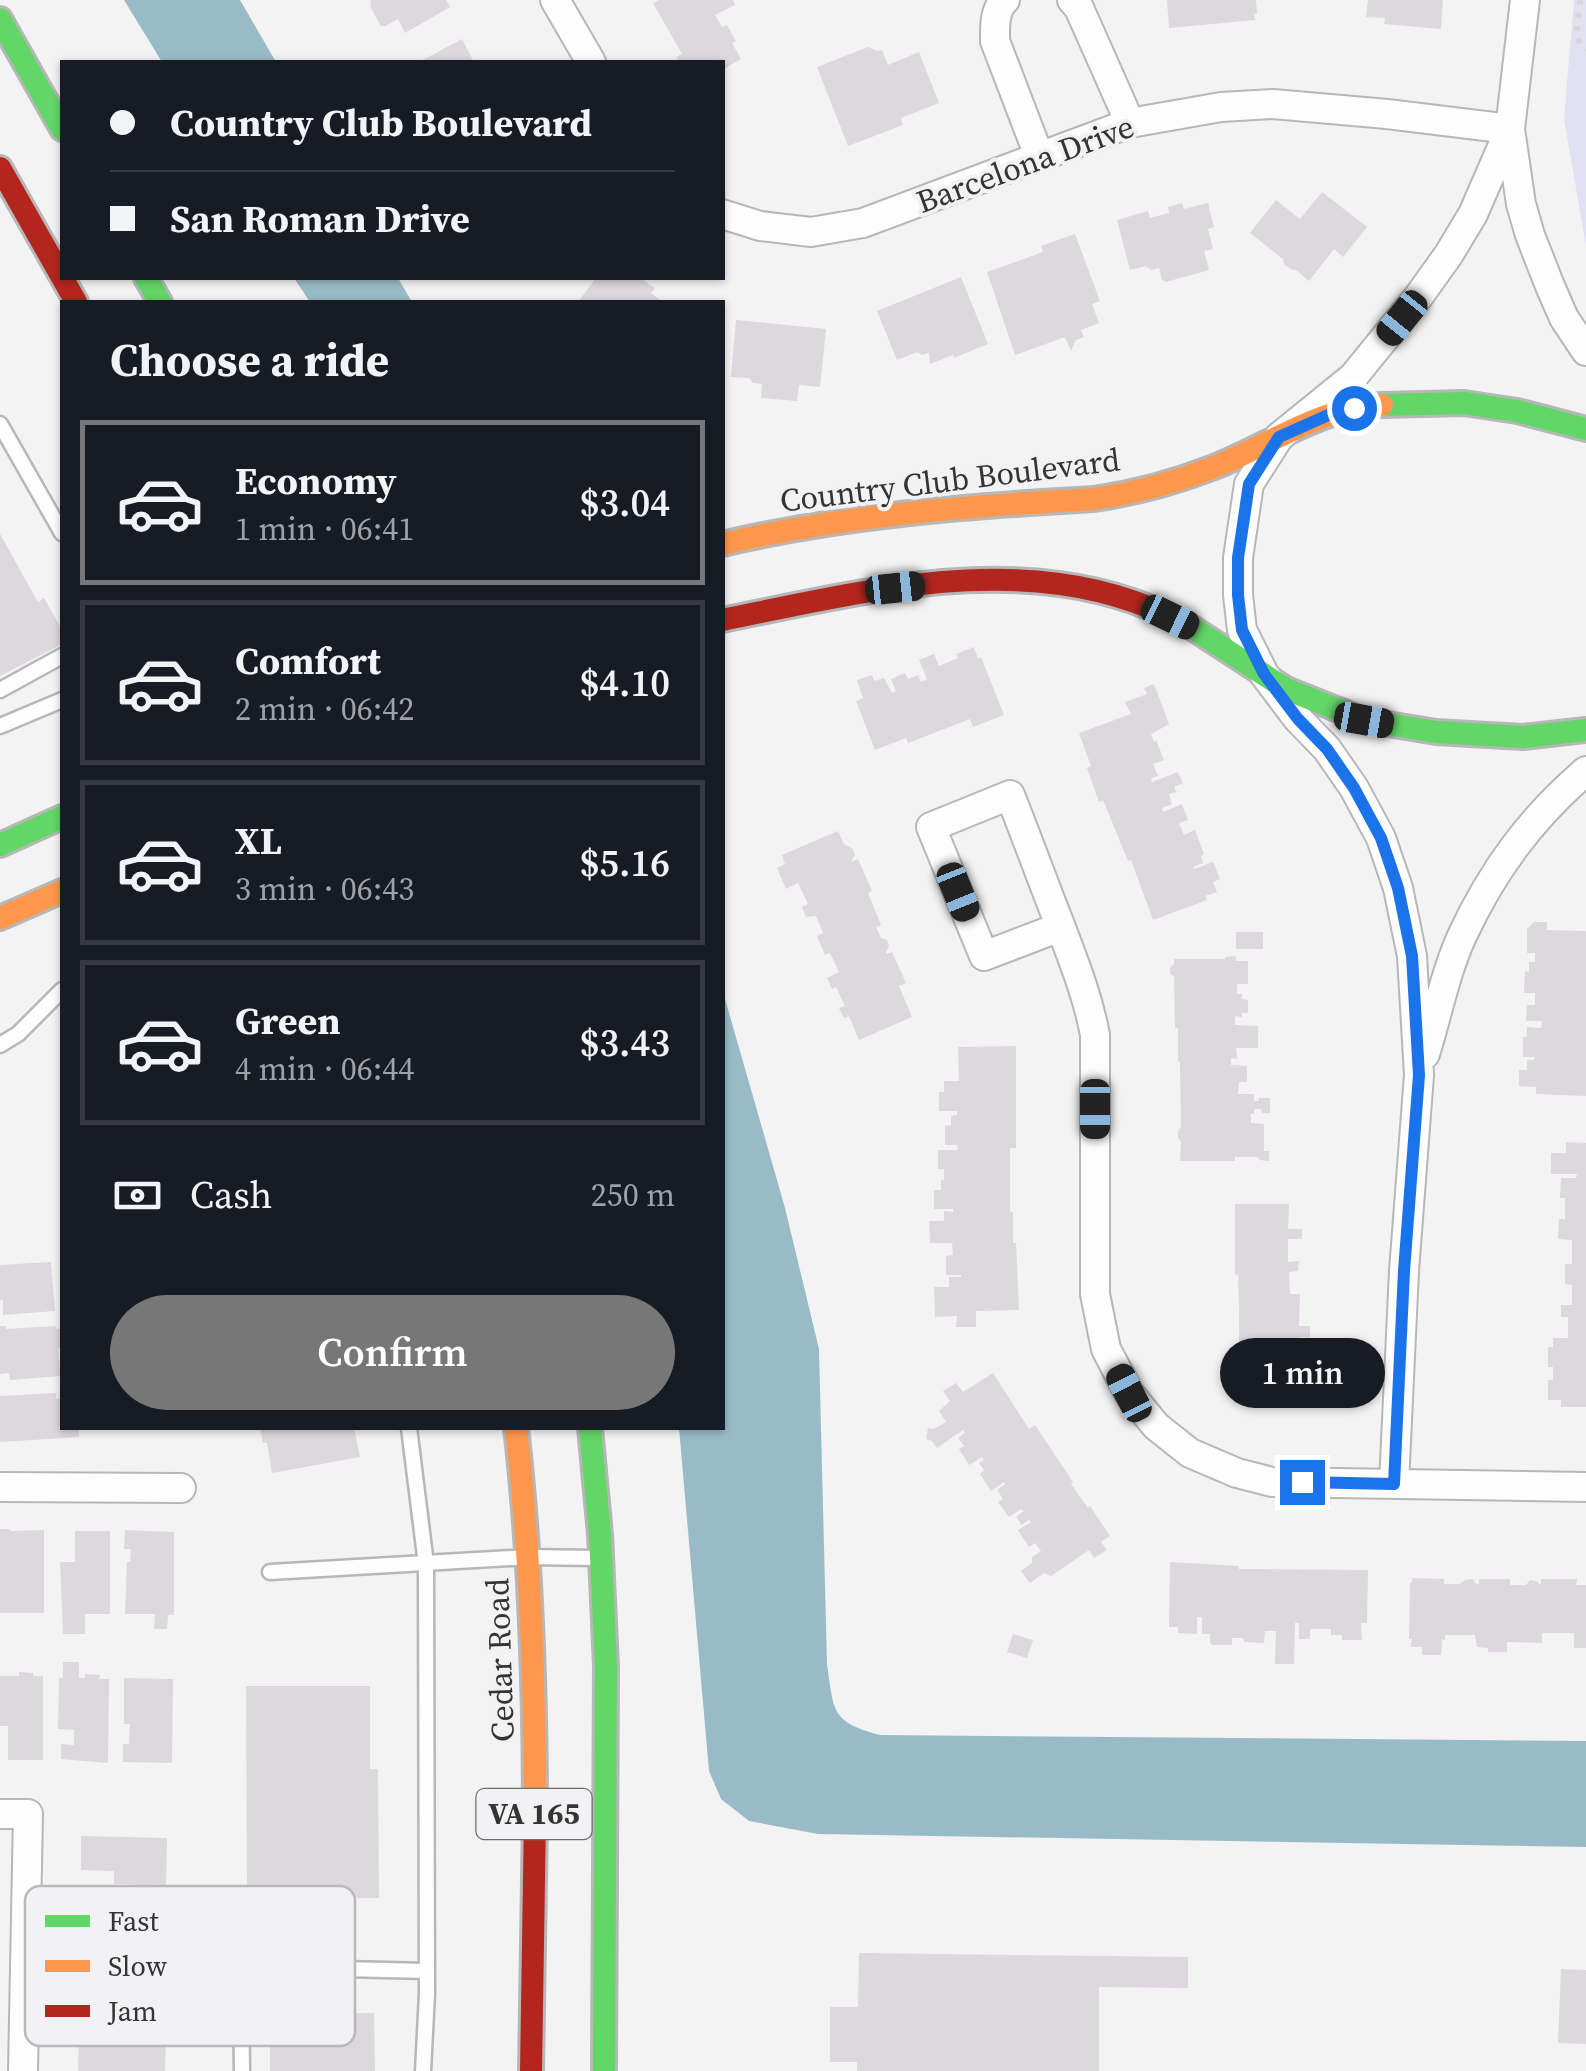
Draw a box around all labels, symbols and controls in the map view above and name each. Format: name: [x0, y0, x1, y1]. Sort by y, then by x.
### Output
text: Country Club Boulevard: [170, 97, 592, 149]
street label: Barcelona Drive: [910, 104, 1140, 224]
text: San Roman Drive: [170, 193, 470, 245]
car: [1371, 285, 1433, 351]
text: Choose a ride: [110, 329, 389, 391]
route start: [1332, 386, 1377, 431]
street label: Country Club Boulevard: [778, 437, 1122, 523]
text: Economy: [235, 455, 397, 507]
icon: car: [115, 458, 205, 548]
text: $3.04: [580, 477, 670, 529]
text: 1 min · 06:41: [235, 507, 414, 551]
car: [864, 570, 926, 606]
car: [1136, 590, 1204, 644]
text: Comfort: [235, 635, 381, 687]
icon: car: [115, 638, 205, 728]
text: $4.10: [580, 657, 670, 709]
text: 2 min · 06:42: [235, 687, 414, 731]
car: [1332, 700, 1396, 740]
text: XL: [235, 815, 282, 867]
icon: car: [115, 818, 205, 908]
text: $5.16: [580, 837, 670, 889]
car: [933, 859, 983, 925]
text: 3 min · 06:43: [235, 867, 414, 911]
text: Green: [235, 995, 341, 1047]
icon: car: [115, 998, 205, 1088]
text: $3.43: [580, 1017, 670, 1069]
text: 4 min · 06:44: [235, 1047, 414, 1091]
car: [1080, 1079, 1110, 1139]
icon: cash: [110, 1168, 165, 1223]
text: Cash: [190, 1169, 272, 1221]
text: 250 m: [591, 1173, 675, 1217]
button: Confirm: [110, 1295, 675, 1410]
callout: 1 min: [1220, 1337, 1384, 1407]
text: 1 min: [1261, 1351, 1344, 1395]
car: [1102, 1359, 1156, 1427]
route end: [1280, 1460, 1325, 1505]
street label: Cedar Road: [475, 1577, 525, 1743]
road number: VA 165: [476, 1789, 592, 1839]
legend: [25, 1886, 355, 2046]
text: Fast: [108, 1902, 159, 1940]
text: Slow: [108, 1947, 168, 1985]
text: Jam: [107, 1992, 157, 2030]

